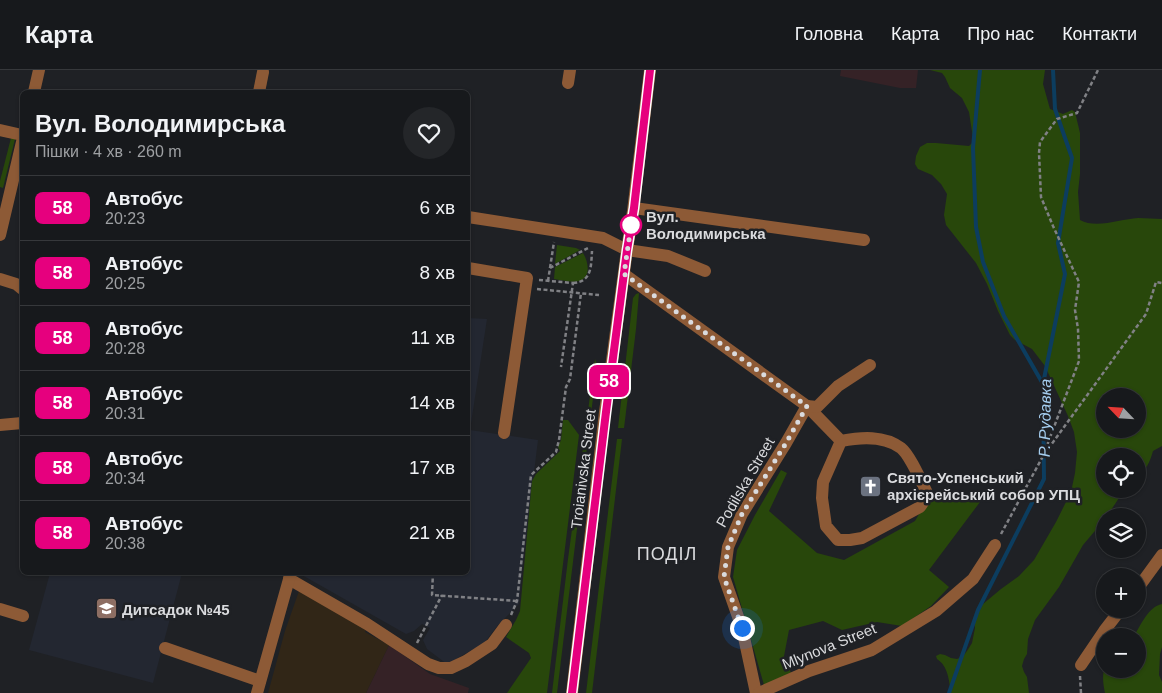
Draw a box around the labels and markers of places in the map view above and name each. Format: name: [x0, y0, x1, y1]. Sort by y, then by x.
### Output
place label: Вул. Володимирська: [646, 208, 766, 242]
marker: Вул. Володимирська: [620, 214, 642, 236]
place label: Свято-Успенський архієрейський собор УПЦ: [887, 469, 1080, 503]
church icon: Свято-Успенський архієрейський собор УПЦ: [859, 474, 883, 498]
school or university icon: Дитсадок №45: [94, 597, 118, 621]
place label: Дитсадок №45: [122, 601, 230, 618]

